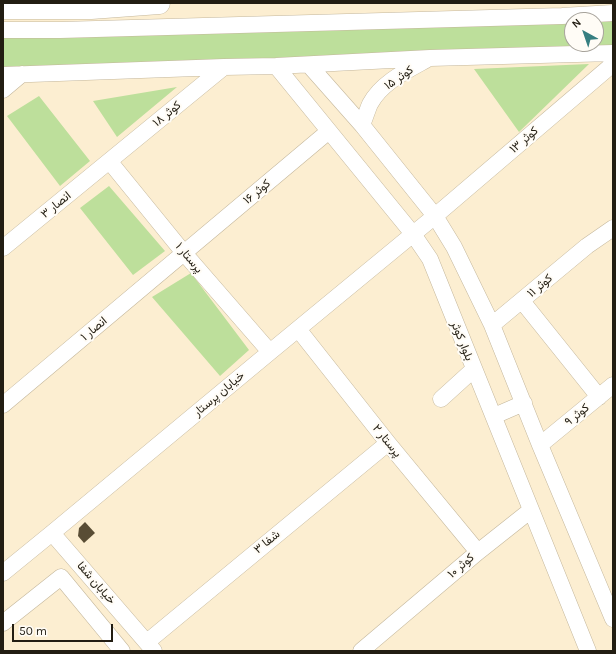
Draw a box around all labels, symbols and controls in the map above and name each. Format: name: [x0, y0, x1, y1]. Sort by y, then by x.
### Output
north arrow: [564, 12, 604, 52]
text: N: [569, 16, 584, 31]
street label: کوثر ۱۵: [382, 63, 416, 93]
street label: کوثر ۱۸: [150, 98, 184, 130]
street label: کوثر ۱۳: [507, 124, 541, 156]
street label: کوثر ۱۶: [240, 176, 274, 208]
street label: انصار ۳: [38, 189, 74, 221]
street label: پرستار ۱: [172, 240, 206, 276]
street label: کوثر ۱۱: [524, 271, 556, 301]
street label: انصار ۱: [78, 314, 110, 344]
street label: بلوار کوثر: [448, 319, 476, 363]
street label: خیابان پرستار: [190, 368, 248, 420]
street label: کوثر ۹: [562, 401, 592, 429]
street label: پرستار ۲: [369, 422, 405, 460]
street label: شفا ۳: [251, 527, 283, 557]
street label: کوثر ۱۰: [445, 551, 477, 581]
street label: خیابان شفا: [74, 559, 118, 607]
scale bar: [14, 616, 115, 642]
text: 50 m: [19, 624, 47, 638]

